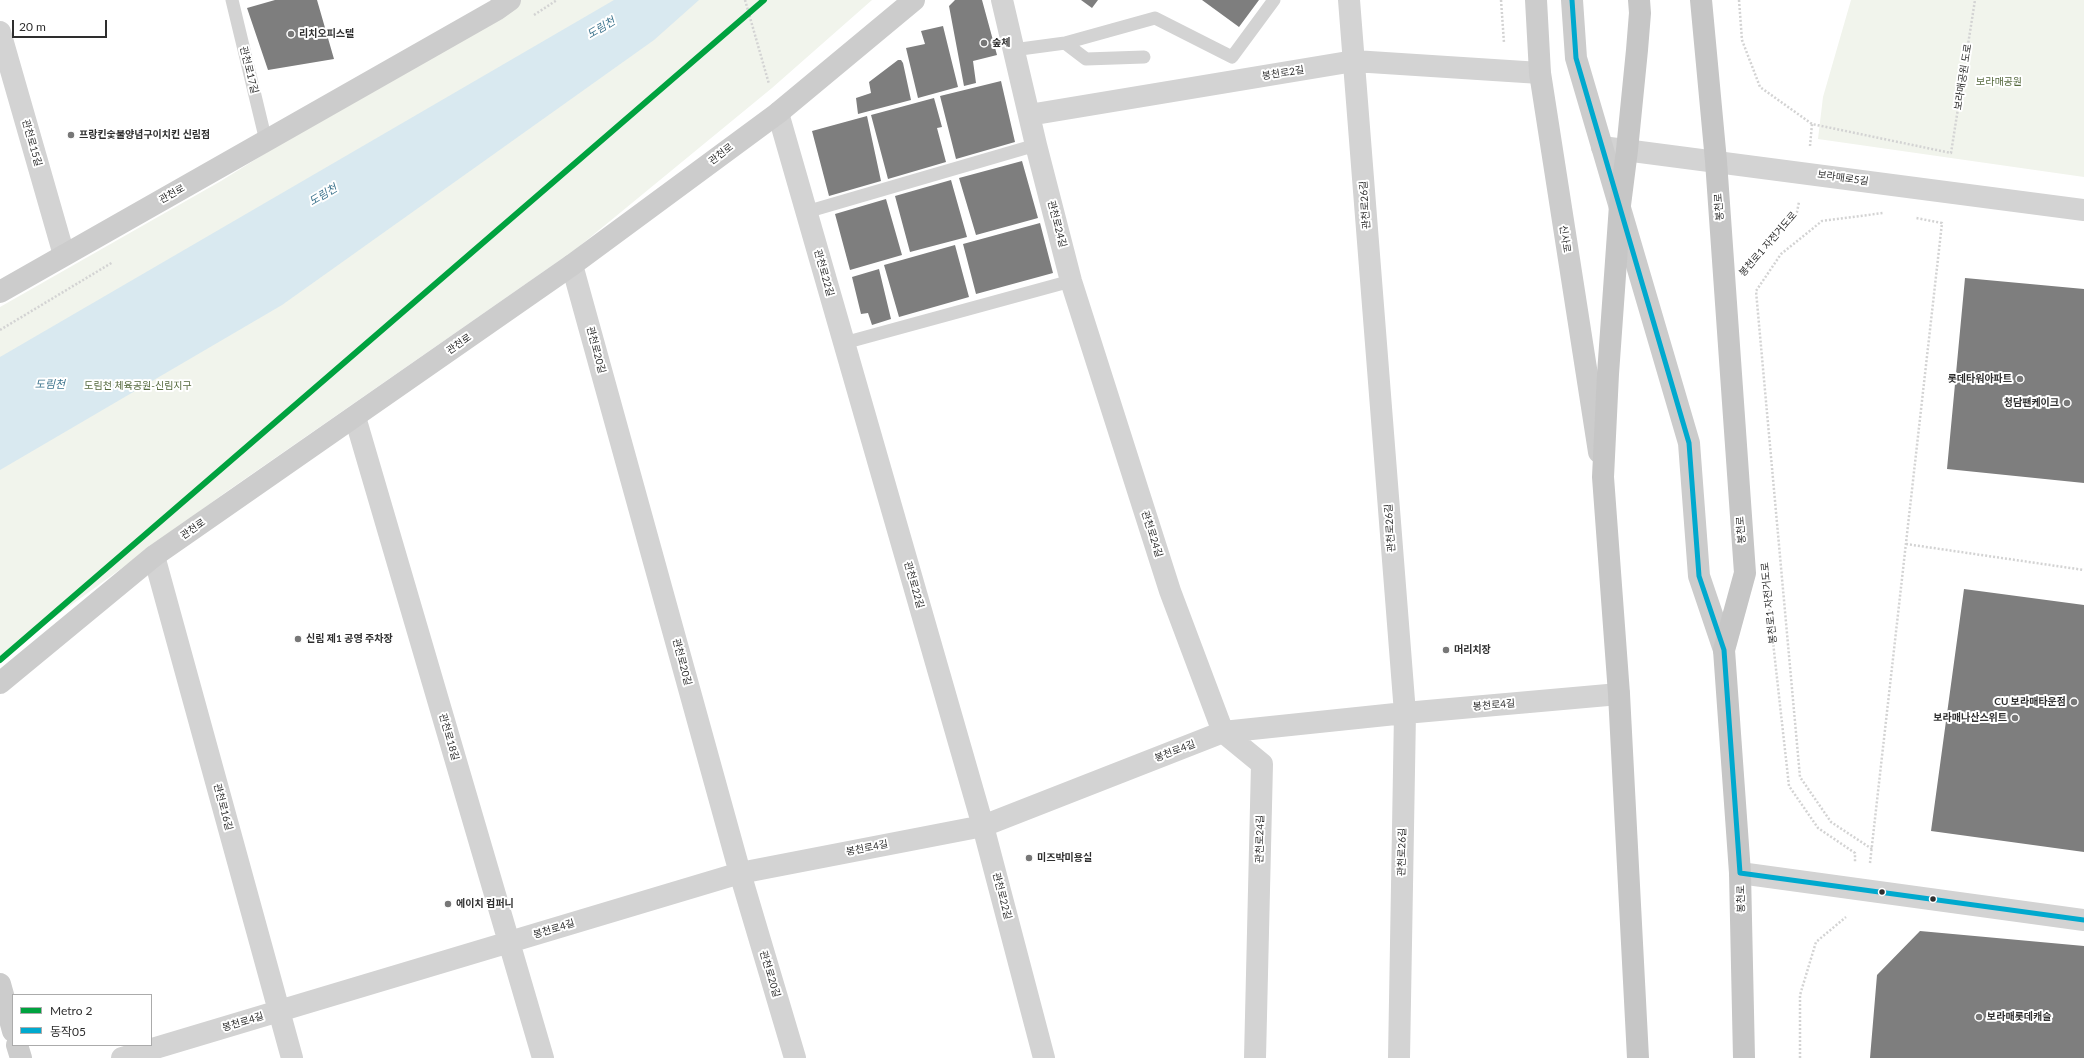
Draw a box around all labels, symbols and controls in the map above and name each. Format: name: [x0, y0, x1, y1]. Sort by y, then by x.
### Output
scale bar: [14, 12, 109, 38]
water label: 도림천: [585, 15, 617, 41]
text: 20 m: [19, 19, 46, 34]
place label: 리치오피스텔: [299, 28, 354, 40]
marker: 리치오피스텔: [286, 29, 296, 39]
place label: 숲체: [992, 37, 1010, 49]
marker: 숲체: [979, 38, 989, 48]
street label: 보라매공원 도로: [1952, 43, 1974, 111]
street label: 관천로17길: [237, 45, 261, 95]
street label: 봉천로2길: [1261, 64, 1305, 82]
park label: 보라매공원: [1976, 76, 2022, 88]
street label: 관천로15길: [20, 118, 44, 168]
place label: 프랑킨숯불양념구이치킨 신림점: [79, 129, 210, 141]
marker: 프랑킨숯불양념구이치킨 신림점: [66, 130, 76, 140]
street label: 관천로: [706, 141, 736, 167]
street label: 보라매로5길: [1817, 168, 1869, 188]
street label: 관천로26길: [1357, 180, 1373, 230]
street label: 관천로: [157, 182, 187, 206]
water label: 도림천: [307, 182, 339, 208]
street label: 봉천로: [1712, 193, 1726, 221]
street label: 관천로24길: [1045, 199, 1069, 249]
street label: 봉천로1 자전거도로: [1737, 209, 1799, 279]
street label: 신사로: [1557, 224, 1573, 254]
street label: 관천로22길: [812, 248, 836, 298]
street label: 관천로20길: [584, 325, 608, 375]
street label: 관천로: [444, 331, 474, 357]
place label: 롯데타워아파트: [1948, 373, 2012, 385]
marker: 롯데타워아파트: [2015, 374, 2025, 384]
water label: 도림천: [35, 377, 65, 391]
park label: 도림천 체육공원-신림지구: [84, 380, 192, 392]
place label: 청담팬케이크: [2004, 397, 2059, 409]
marker: 청담팬케이크: [2062, 398, 2072, 408]
street label: 관천로26길: [1382, 503, 1398, 553]
street label: 관천로24길: [1139, 509, 1165, 559]
street label: 관천로: [178, 516, 208, 542]
street label: 봉천로: [1734, 516, 1748, 544]
street label: 관천로22길: [902, 560, 926, 610]
street label: 봉천로1 자전거도로: [1759, 562, 1779, 644]
place label: 신림 제1 공영 주차장: [306, 633, 393, 645]
marker: 신림 제1 공영 주차장: [293, 634, 303, 644]
street label: 관천로20길: [670, 637, 694, 687]
place label: 머리치장: [1454, 644, 1491, 656]
marker: 머리치장: [1441, 645, 1451, 655]
place label: CU 보라매타운점: [1994, 696, 2066, 708]
street label: 봉천로4길: [1472, 697, 1516, 713]
marker: CU 보라매타운점: [2069, 697, 2079, 707]
street label: 관천로18길: [437, 712, 461, 762]
place label: 보라매나산스위트: [1933, 712, 2007, 724]
marker: 보라매나산스위트: [2010, 713, 2020, 723]
street label: 봉천로4길: [1153, 738, 1197, 764]
street label: 관천로16길: [211, 782, 235, 832]
street label: 관천로24길: [1254, 815, 1266, 863]
street label: 관천로26길: [1396, 828, 1408, 876]
street label: 봉천로4길: [845, 838, 889, 858]
place label: 미즈박미용실: [1037, 852, 1092, 864]
marker: 미즈박미용실: [1024, 853, 1034, 863]
street label: 관천로22길: [990, 871, 1014, 921]
street label: 봉천로: [1735, 885, 1747, 913]
unlabelled marker: [1877, 887, 1887, 897]
unlabelled marker: [1928, 894, 1938, 904]
place label: 에이치 컴퍼니: [456, 898, 514, 910]
marker: 에이치 컴퍼니: [443, 899, 453, 909]
street label: 봉천로4길: [532, 917, 576, 941]
street label: 관천로20길: [757, 949, 783, 999]
legend: [12, 994, 152, 1046]
text: Metro 2: [50, 1003, 93, 1018]
street label: 봉천로4길: [221, 1010, 265, 1034]
place label: 보라매롯데캐슬: [1987, 1011, 2051, 1023]
marker: 보라매롯데캐슬: [1974, 1012, 1984, 1022]
text: 동작05: [50, 1024, 86, 1039]

